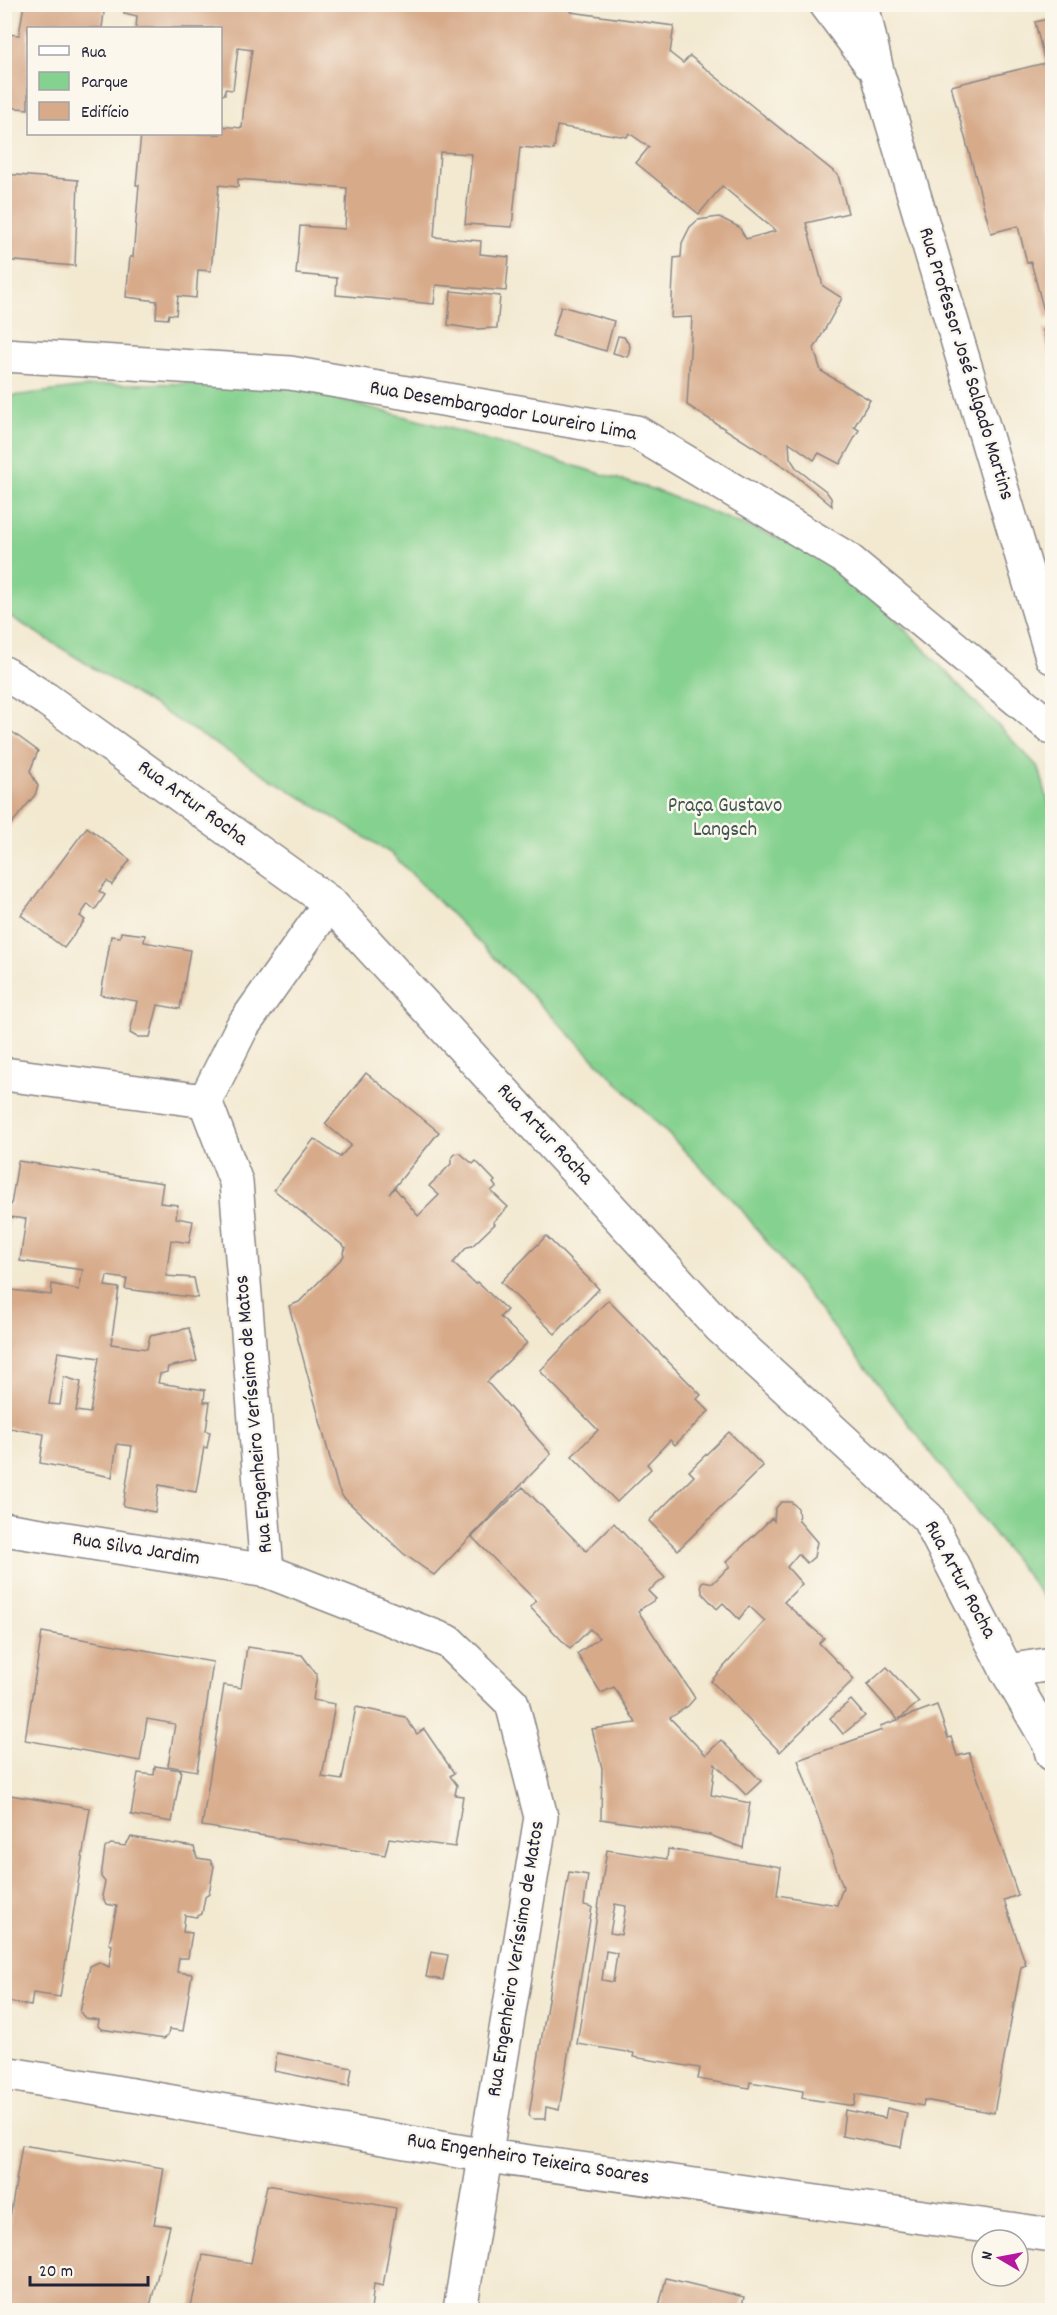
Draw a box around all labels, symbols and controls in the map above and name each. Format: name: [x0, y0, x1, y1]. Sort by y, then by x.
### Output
legend: [27, 27, 222, 135]
text: Rua: [81, 41, 107, 66]
text: Parque: [81, 71, 128, 96]
text: Edifício: [81, 101, 129, 126]
street label: Rua Professor José Salgado Martins: [909, 224, 1021, 504]
street label: Rua Desembargador Loureiro Lima: [367, 374, 640, 450]
street label: Rua Artur Rocha: [131, 754, 254, 855]
park label: Praça Gustavo Langsch: [668, 792, 782, 846]
street label: Rua Artur Rocha: [489, 1077, 600, 1194]
street label: Rua Engenheiro Veríssimo de Matos: [228, 1274, 282, 1554]
street label: Rua Artur Rocha: [915, 1516, 1003, 1645]
street label: Rua Silva Jardim: [70, 1525, 202, 1575]
street label: Rua Engenheiro Veríssimo de Matos: [480, 1819, 554, 2099]
street label: Rua Engenheiro Teixeira Soares: [405, 2126, 651, 2194]
north arrow: [970, 2228, 1030, 2288]
scale bar: [30, 2249, 148, 2287]
text: N: [976, 2250, 1000, 2262]
text: 20 m: [39, 2260, 73, 2285]

